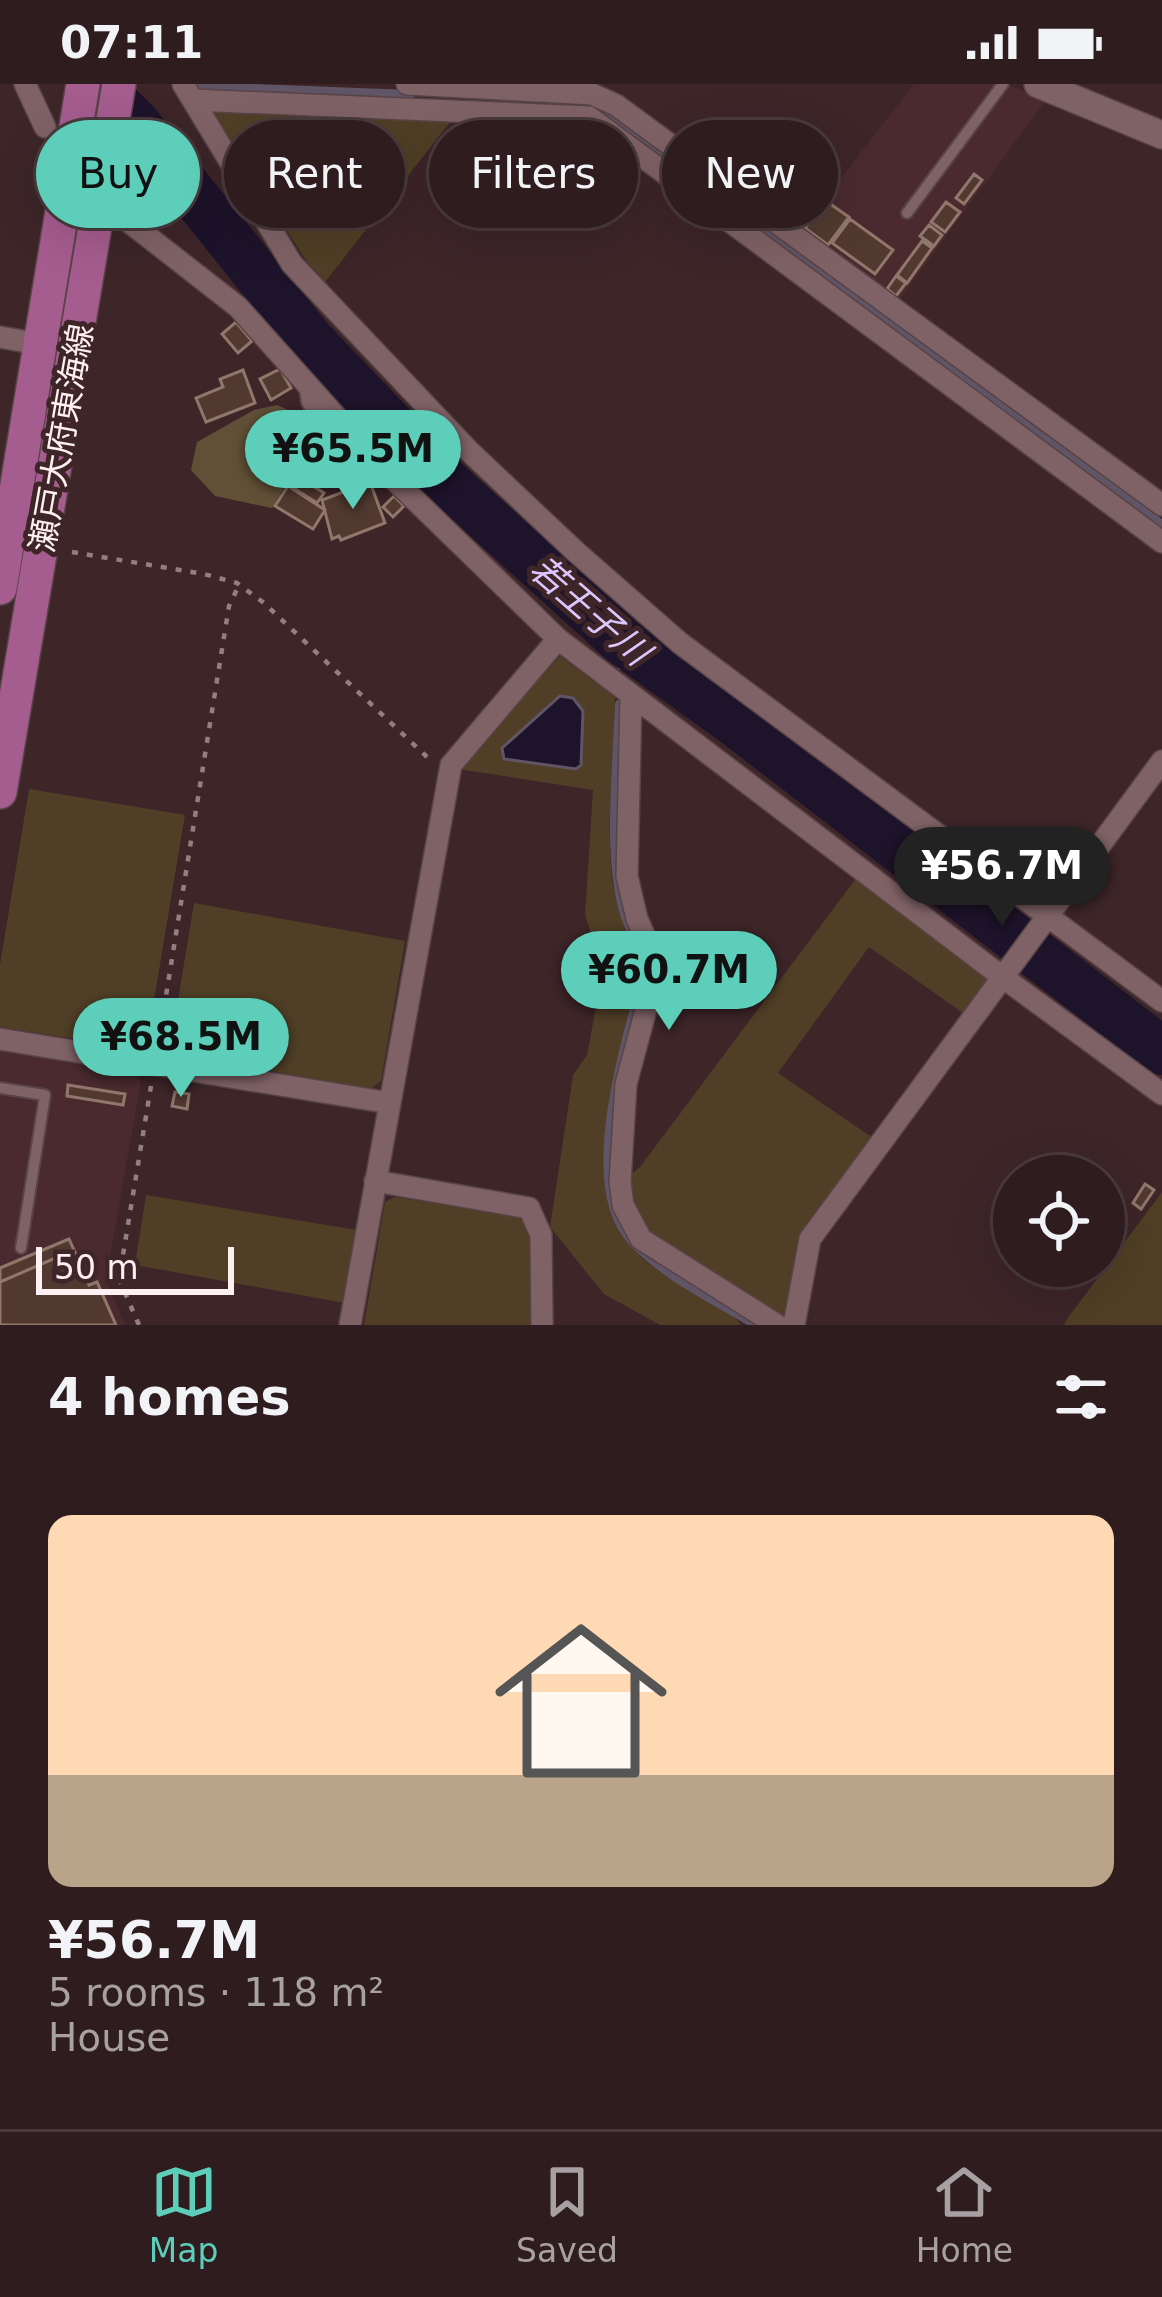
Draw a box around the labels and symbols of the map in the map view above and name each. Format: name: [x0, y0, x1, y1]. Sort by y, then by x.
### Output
street label: 瀬戸大府東海線: [22, 321, 101, 555]
pin: ¥65.5M: [255, 410, 451, 512]
water label: 若王子川: [522, 548, 660, 676]
pin: ¥56.7M: [904, 827, 1100, 929]
pin: ¥60.7M: [571, 931, 767, 1033]
pin: ¥68.5M: [83, 998, 279, 1100]
scale bar: [36, 1241, 234, 1294]

